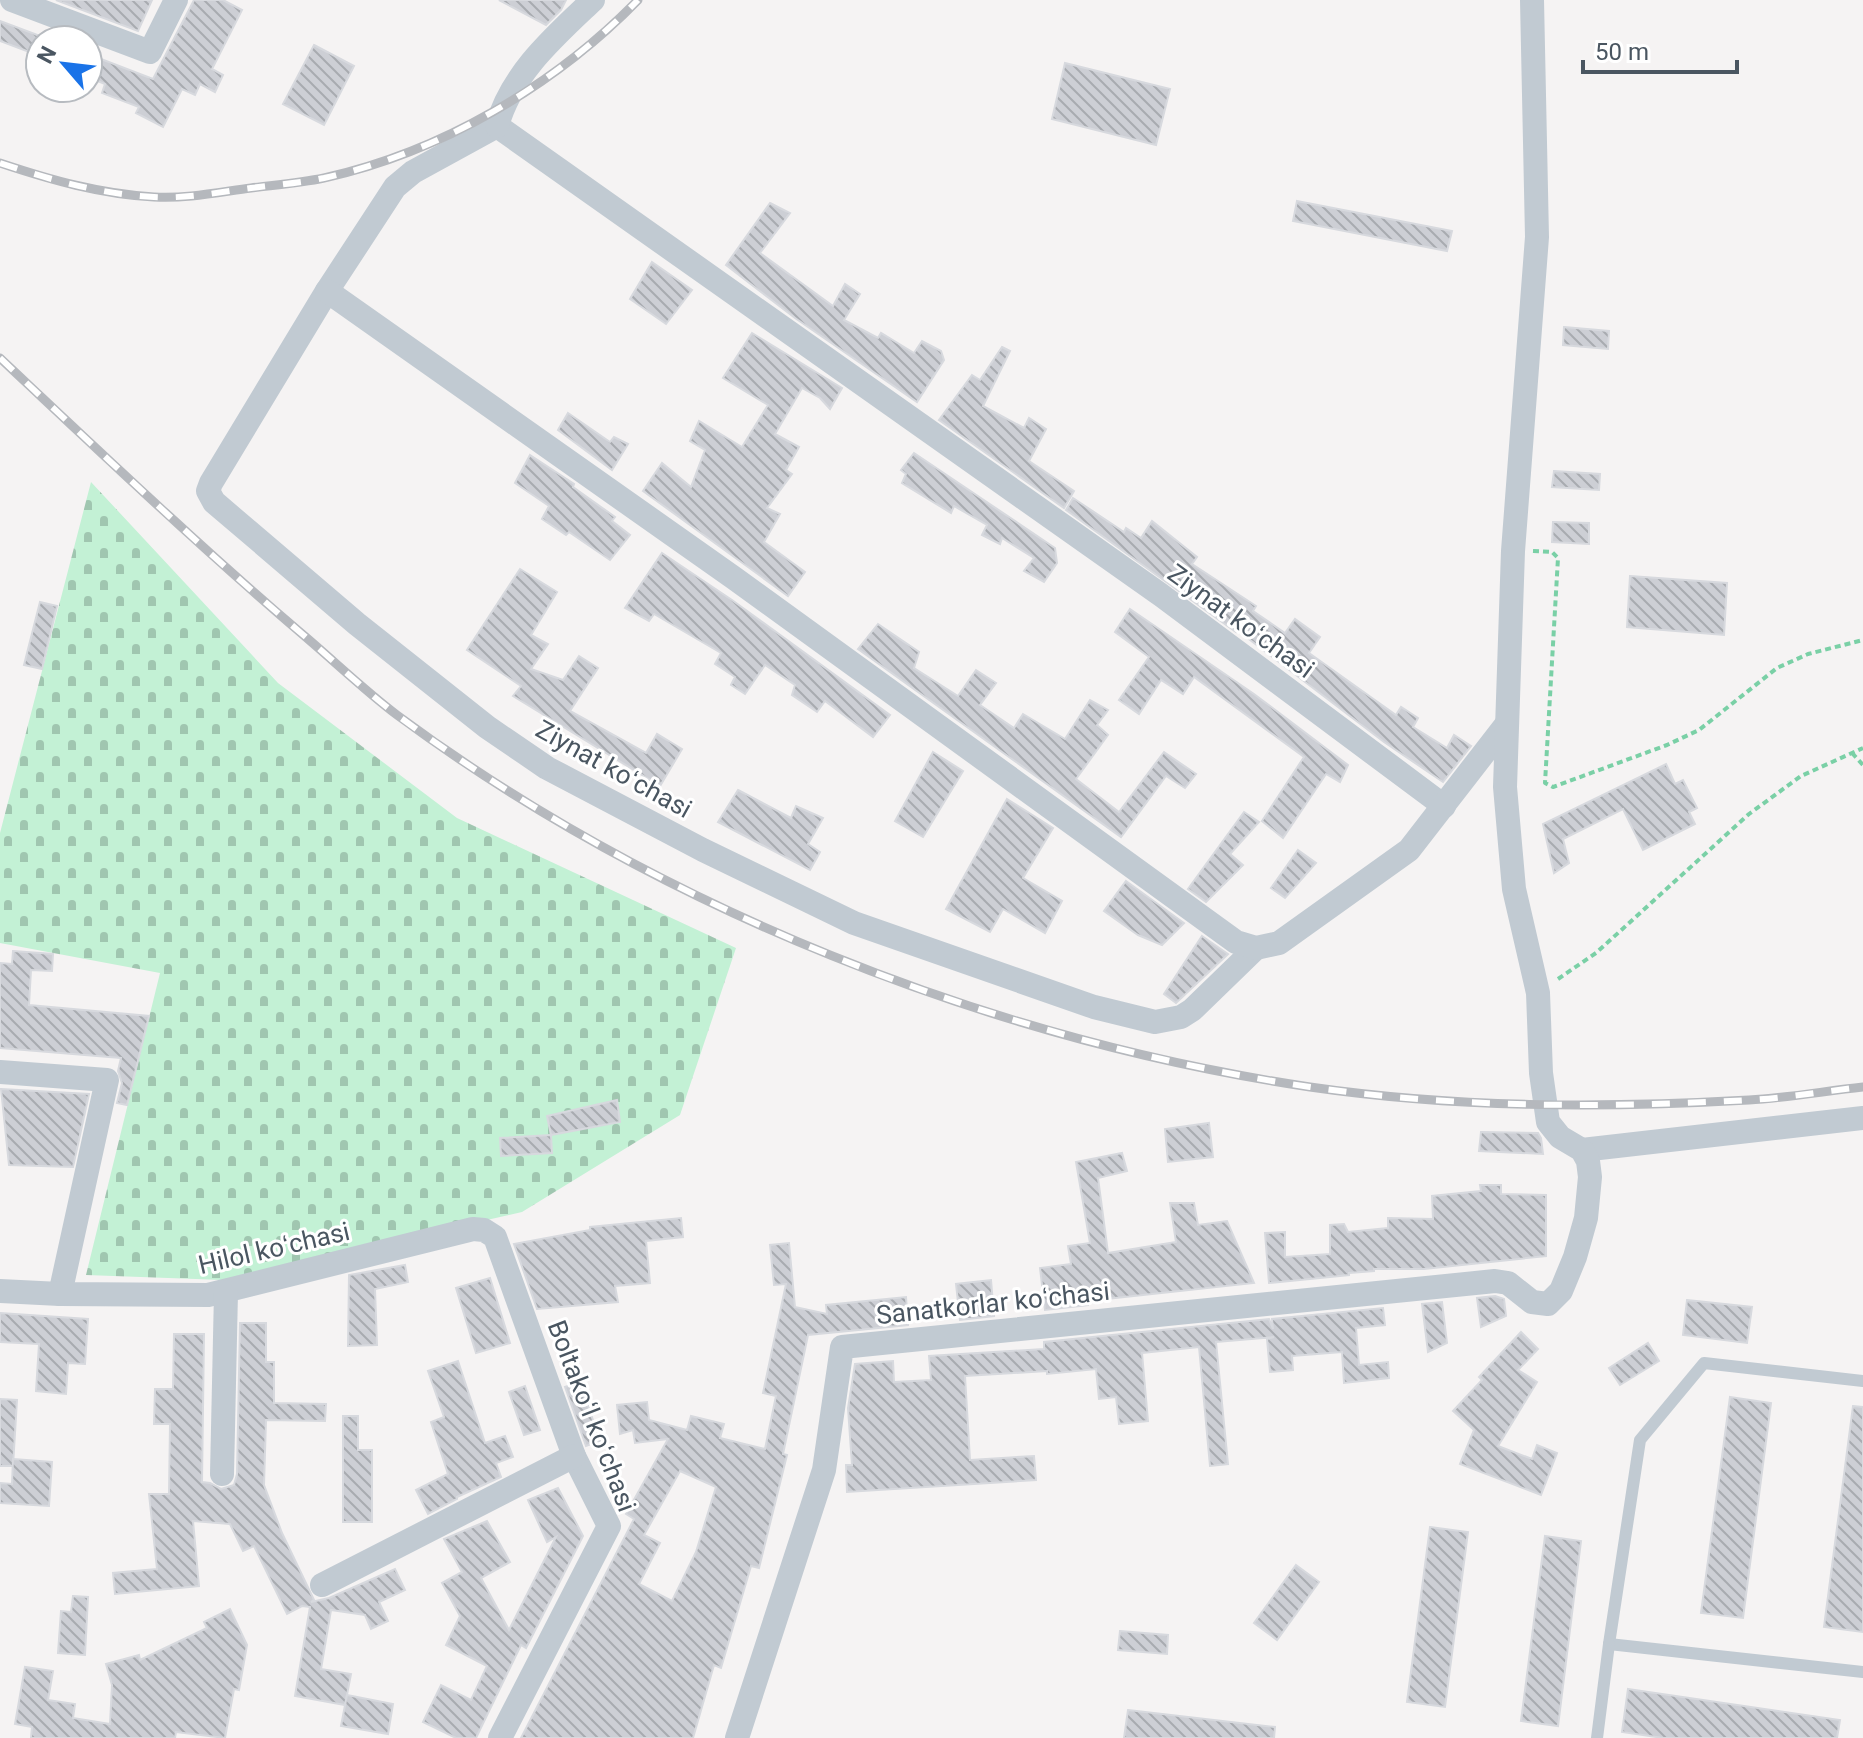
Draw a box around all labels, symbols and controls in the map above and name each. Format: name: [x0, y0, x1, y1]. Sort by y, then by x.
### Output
north arrow: [24, 24, 104, 104]
scale bar: [1583, 24, 1737, 74]
text: 50 m: [1595, 38, 1649, 66]
text: N: [32, 42, 61, 68]
street label: Ziynat koʻchasi: [1162, 558, 1320, 684]
street label: Ziynat koʻchasi: [531, 714, 697, 824]
street label: Hilol koʻchasi: [195, 1216, 353, 1280]
street label: Sanatkorlar koʻchasi: [875, 1276, 1111, 1330]
street label: Boltakoʻl koʻchasi: [542, 1316, 642, 1516]

